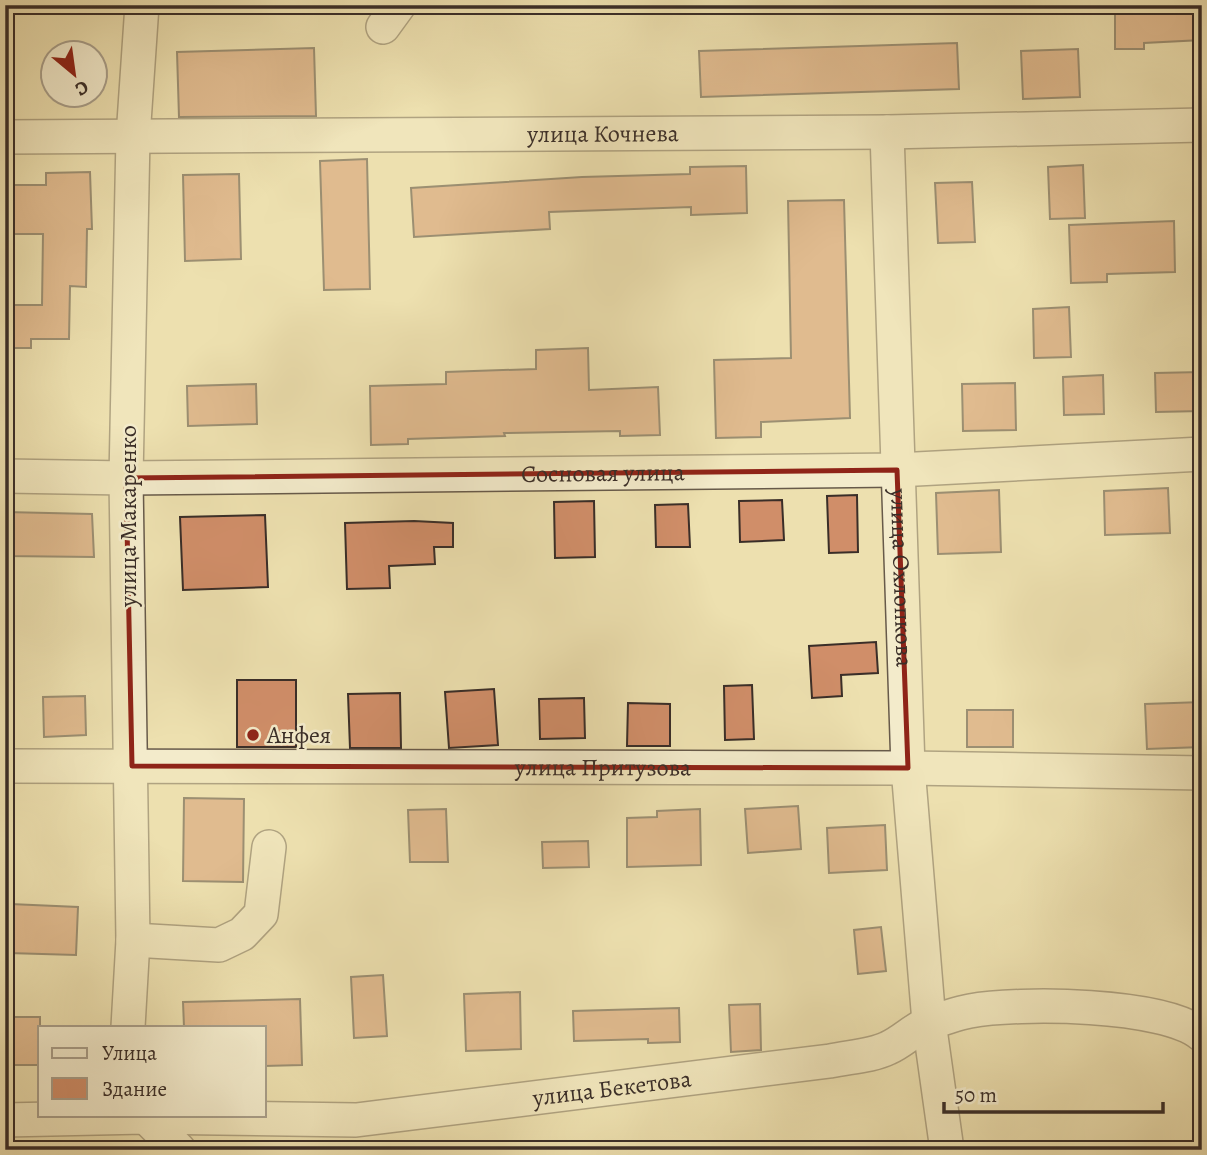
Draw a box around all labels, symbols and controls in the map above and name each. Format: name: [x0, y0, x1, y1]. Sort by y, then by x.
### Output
north arrow: [38, 38, 108, 108]
text: С: [70, 74, 93, 102]
street label: улица Кочнева: [526, 117, 679, 150]
street label: улица Макаренко: [112, 425, 144, 608]
street label: Сосновая улица: [521, 456, 685, 490]
street label: улица Охлопкова: [883, 487, 921, 668]
place label: Анфея: [266, 719, 331, 751]
marker: Анфея: [245, 727, 261, 743]
street label: улица Притузова: [514, 751, 691, 784]
legend: [38, 1026, 266, 1116]
text: Улица: [102, 1039, 157, 1067]
street label: улица Бекетова: [530, 1062, 693, 1114]
scale bar: [944, 1071, 1163, 1115]
text: Здание: [102, 1075, 167, 1103]
text: 50 m: [955, 1081, 997, 1109]

